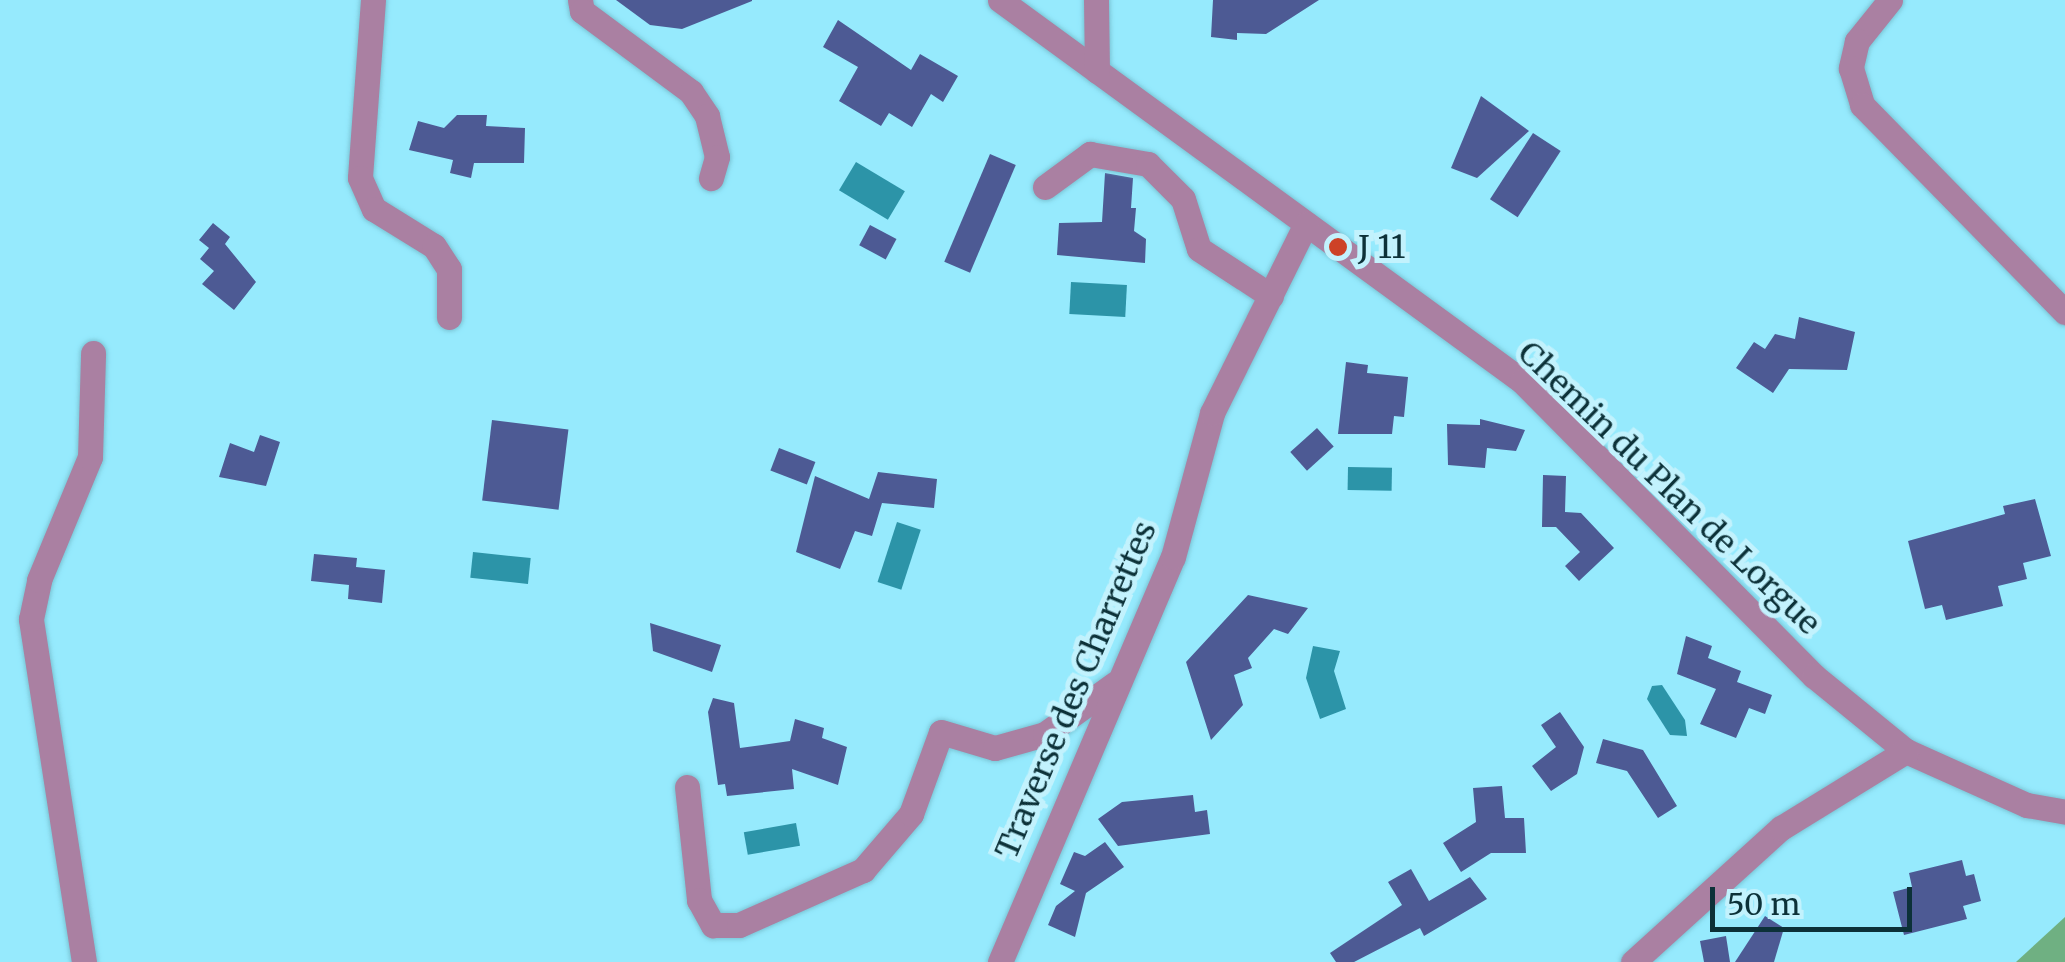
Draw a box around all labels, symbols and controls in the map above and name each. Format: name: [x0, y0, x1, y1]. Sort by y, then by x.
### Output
place label: J 11: [1358, 228, 1405, 266]
marker: J 11: [1327, 236, 1349, 258]
street label: Chemin du Plan de Lorgue: [1510, 334, 1828, 642]
street label: Traverse des Charrettes: [987, 516, 1165, 864]
scale bar: [1715, 867, 1918, 929]
text: 50 m: [1727, 885, 1800, 923]

